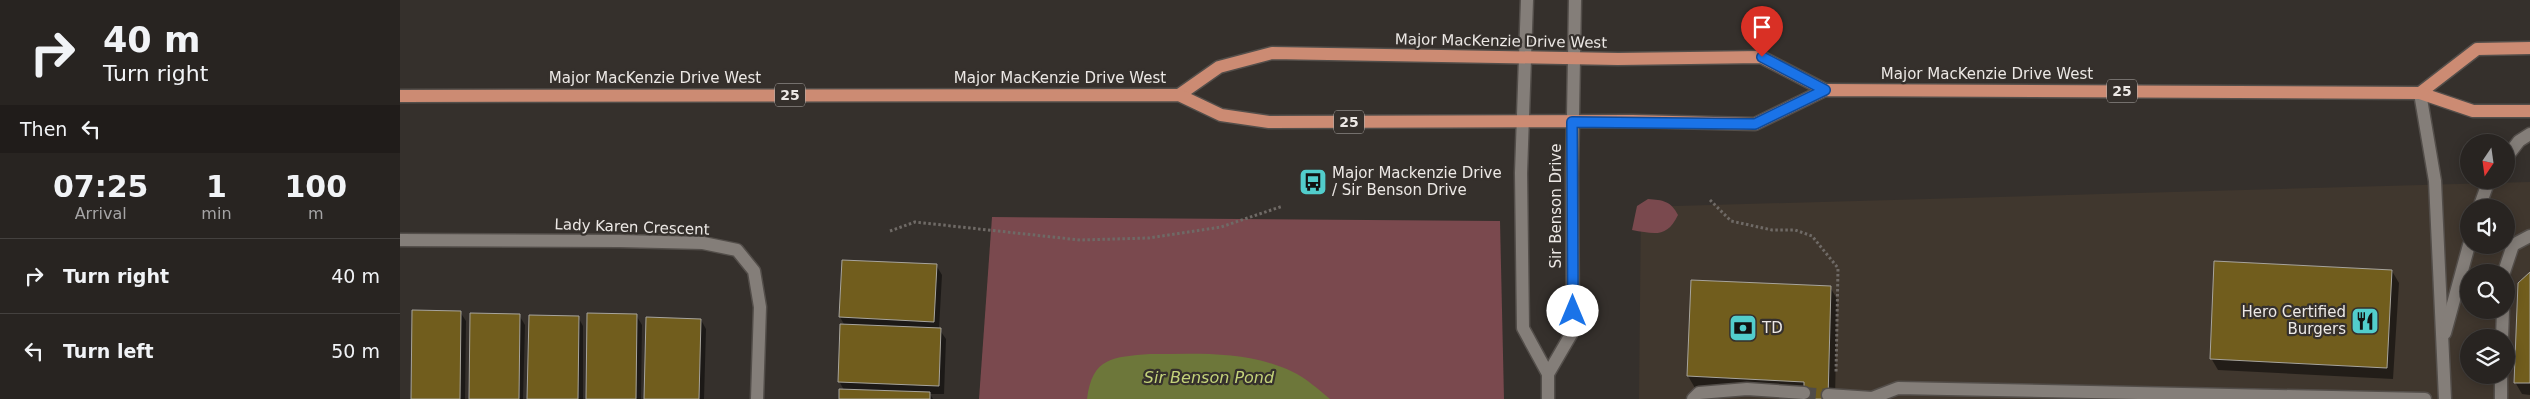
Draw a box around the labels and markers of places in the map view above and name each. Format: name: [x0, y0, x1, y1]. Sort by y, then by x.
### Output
pin: [1741, 6, 1783, 57]
place label: Major Mackenzie Drive / Sir Benson Drive: [1332, 164, 1502, 199]
bus stop icon: Major Mackenzie Drive / Sir Benson Drive: [1298, 167, 1328, 197]
place label: Hero Certified Burgers: [2242, 303, 2346, 338]
restaurant icon: Hero Certified Burgers: [2350, 306, 2380, 336]
bank icon: TD: [1728, 313, 1758, 343]
place label: TD: [1761, 319, 1783, 337]

